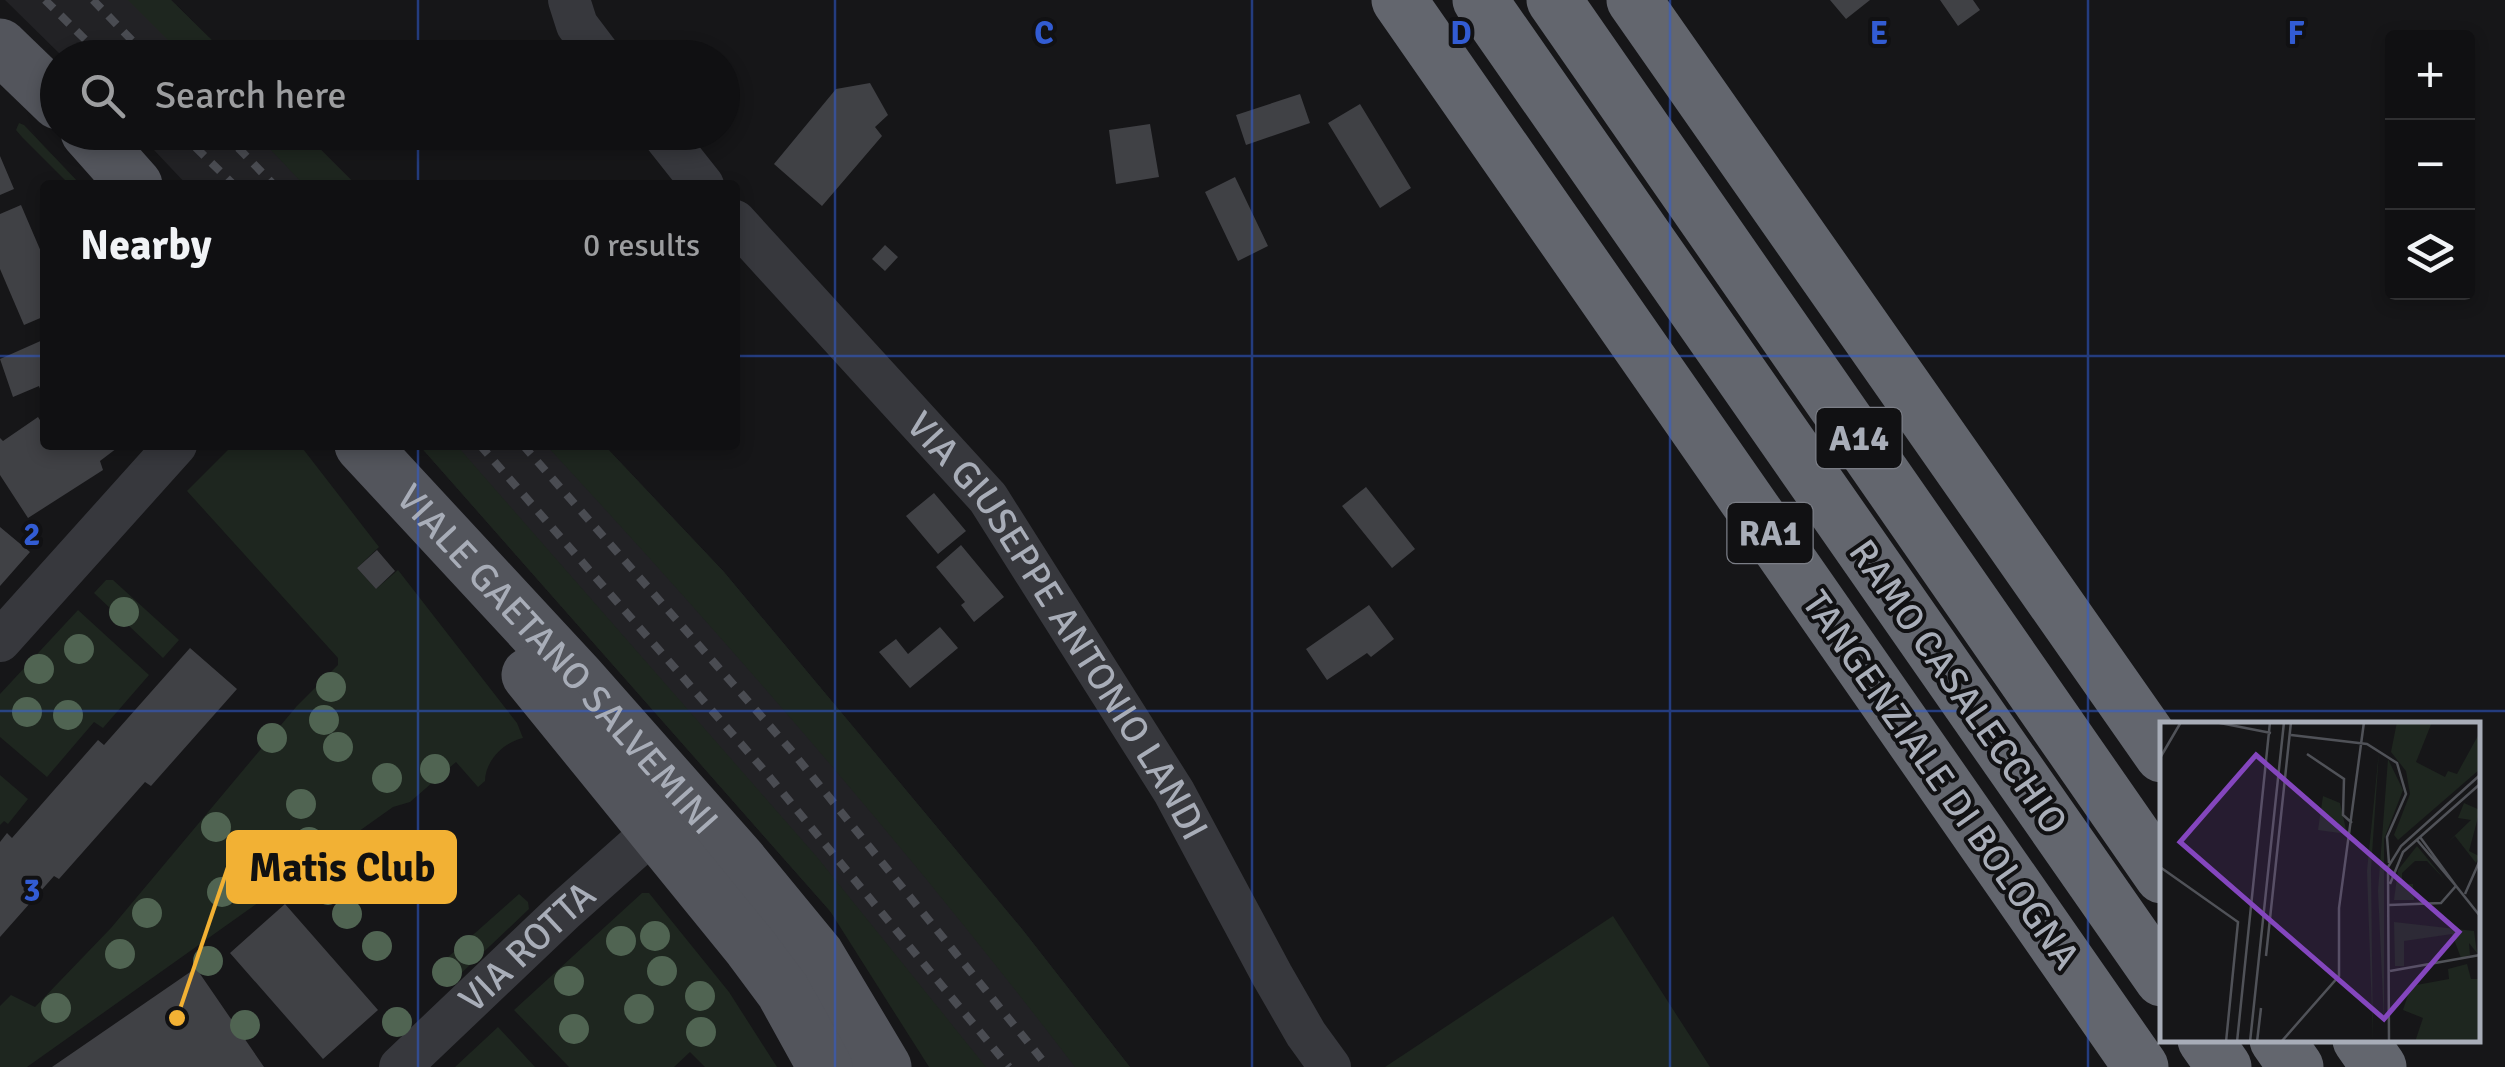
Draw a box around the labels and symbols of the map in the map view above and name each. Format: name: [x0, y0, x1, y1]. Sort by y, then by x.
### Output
text: C: [1034, 14, 1054, 53]
text: D: [1450, 14, 1472, 53]
text: E: [1870, 14, 1888, 53]
text: F: [2287, 14, 2305, 53]
street label: VIA GIUSEPPE ANTONIO LANDI: [897, 402, 1219, 848]
road number: A14: [1816, 408, 1902, 468]
street label: VIALE GAETANO SALVEMINI: [387, 474, 728, 844]
road number: RA1: [1728, 503, 1812, 563]
text: 2: [23, 515, 41, 554]
street label: RAMO CASALECCHIO: [1839, 531, 2077, 843]
street label: TANGENZIALE DI BOLOGNA: [1792, 582, 2090, 978]
inset map: [2160, 722, 2480, 1042]
callout: Matis Club: [228, 832, 455, 902]
text: Matis Club: [249, 843, 435, 893]
text: 3: [23, 871, 41, 910]
street label: VIA ROTTA: [449, 871, 605, 1022]

